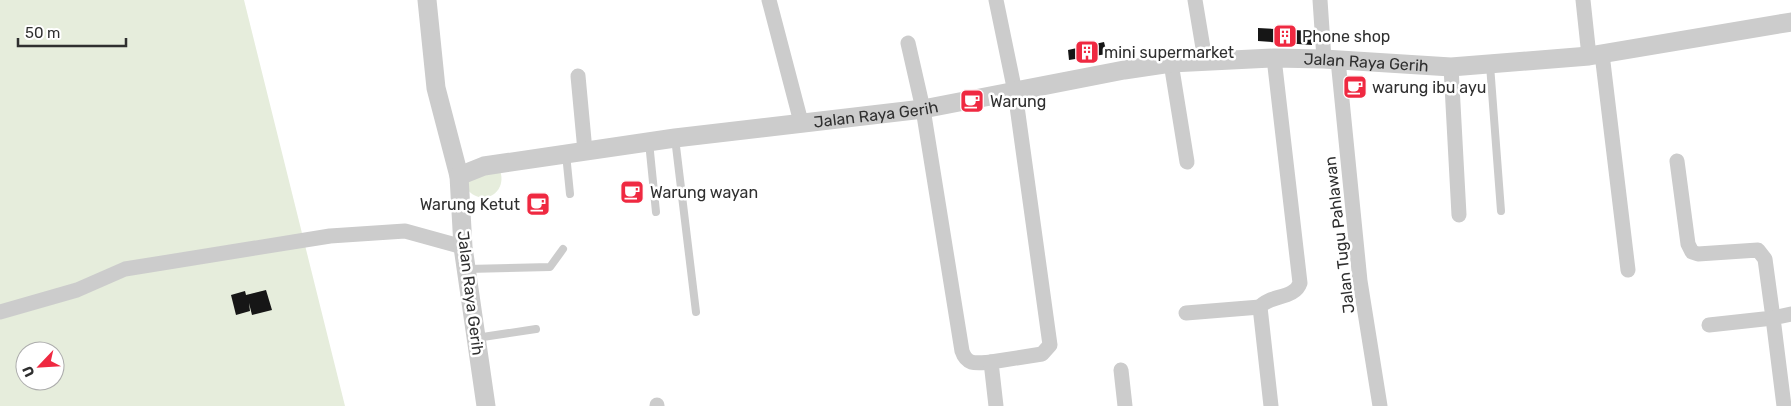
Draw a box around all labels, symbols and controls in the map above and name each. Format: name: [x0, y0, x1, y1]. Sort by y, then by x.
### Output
scale bar: [18, 15, 125, 47]
building icon: Phone shop: [1272, 23, 1298, 49]
text: 50 m: [25, 24, 60, 42]
place label: Phone shop: [1302, 27, 1390, 46]
building icon: mini supermarket: [1074, 39, 1100, 65]
place label: mini supermarket: [1104, 43, 1234, 62]
street label: Jalan Raya Gerih: [1303, 50, 1429, 76]
cafe icon: warung ibu ayu: [1342, 74, 1368, 100]
place label: warung ibu ayu: [1372, 78, 1486, 97]
cafe icon: Warung: [959, 88, 985, 114]
place label: Warung: [990, 92, 1046, 111]
street label: Jalan Raya Gerih: [813, 97, 940, 132]
street label: Jalan Tugu Pahlawan: [1320, 155, 1359, 315]
cafe icon: Warung wayan: [619, 179, 645, 205]
place label: Warung wayan: [650, 183, 758, 202]
cafe icon: Warung Ketut: [525, 191, 551, 217]
place label: Warung Ketut: [420, 195, 520, 214]
street label: Jalan Raya Gerih: [453, 230, 488, 356]
north arrow: [15, 341, 65, 391]
text: U: [19, 363, 39, 379]

